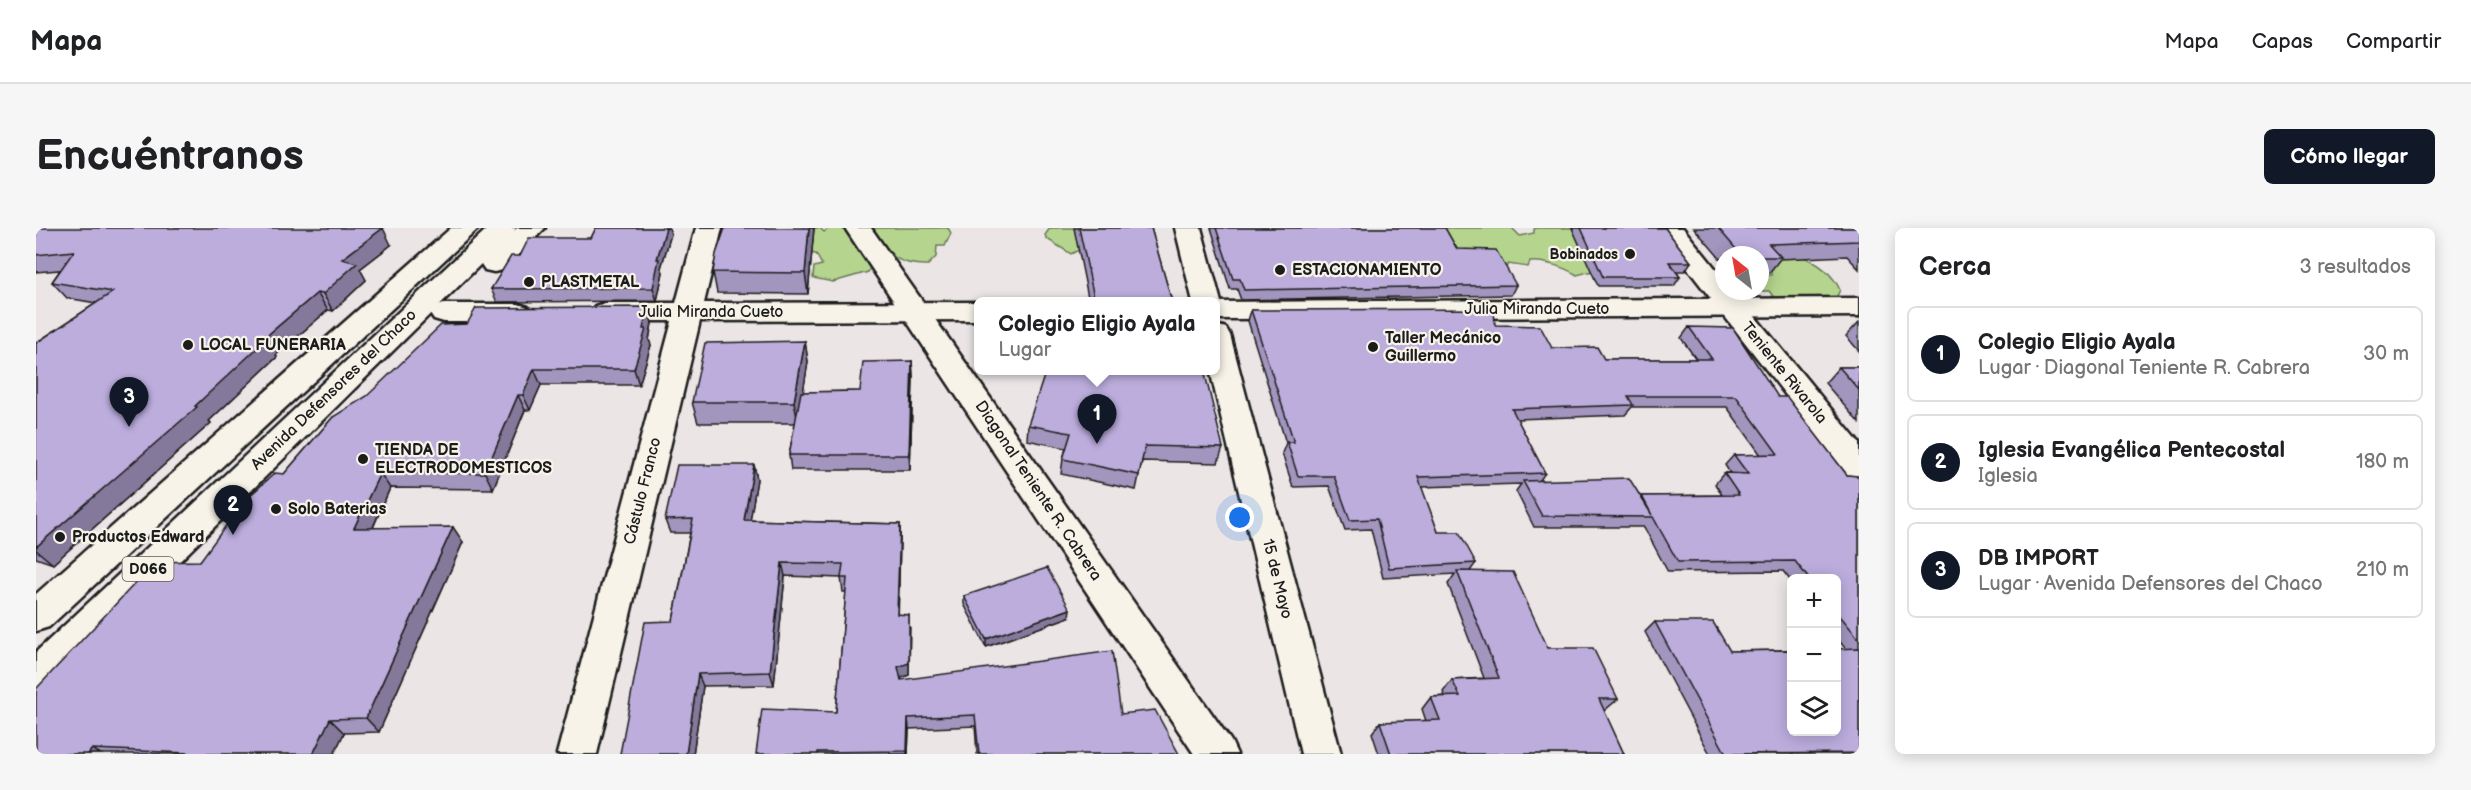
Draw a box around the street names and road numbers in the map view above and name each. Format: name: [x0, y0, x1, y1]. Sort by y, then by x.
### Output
street label: Julia Miranda Cueto: [1465, 300, 1609, 319]
street label: Julia Miranda Cueto: [639, 303, 783, 322]
street label: Avenida Defensores del Chaco: [247, 306, 421, 474]
street label: Teniente Rivarola: [1737, 318, 1831, 428]
street label: Diagonal Teniente R. Cabrera: [971, 397, 1105, 585]
street label: Cástulo Franco: [621, 436, 665, 546]
street label: 15 de Mayo: [1258, 537, 1296, 621]
road number: D066: [122, 557, 174, 581]

